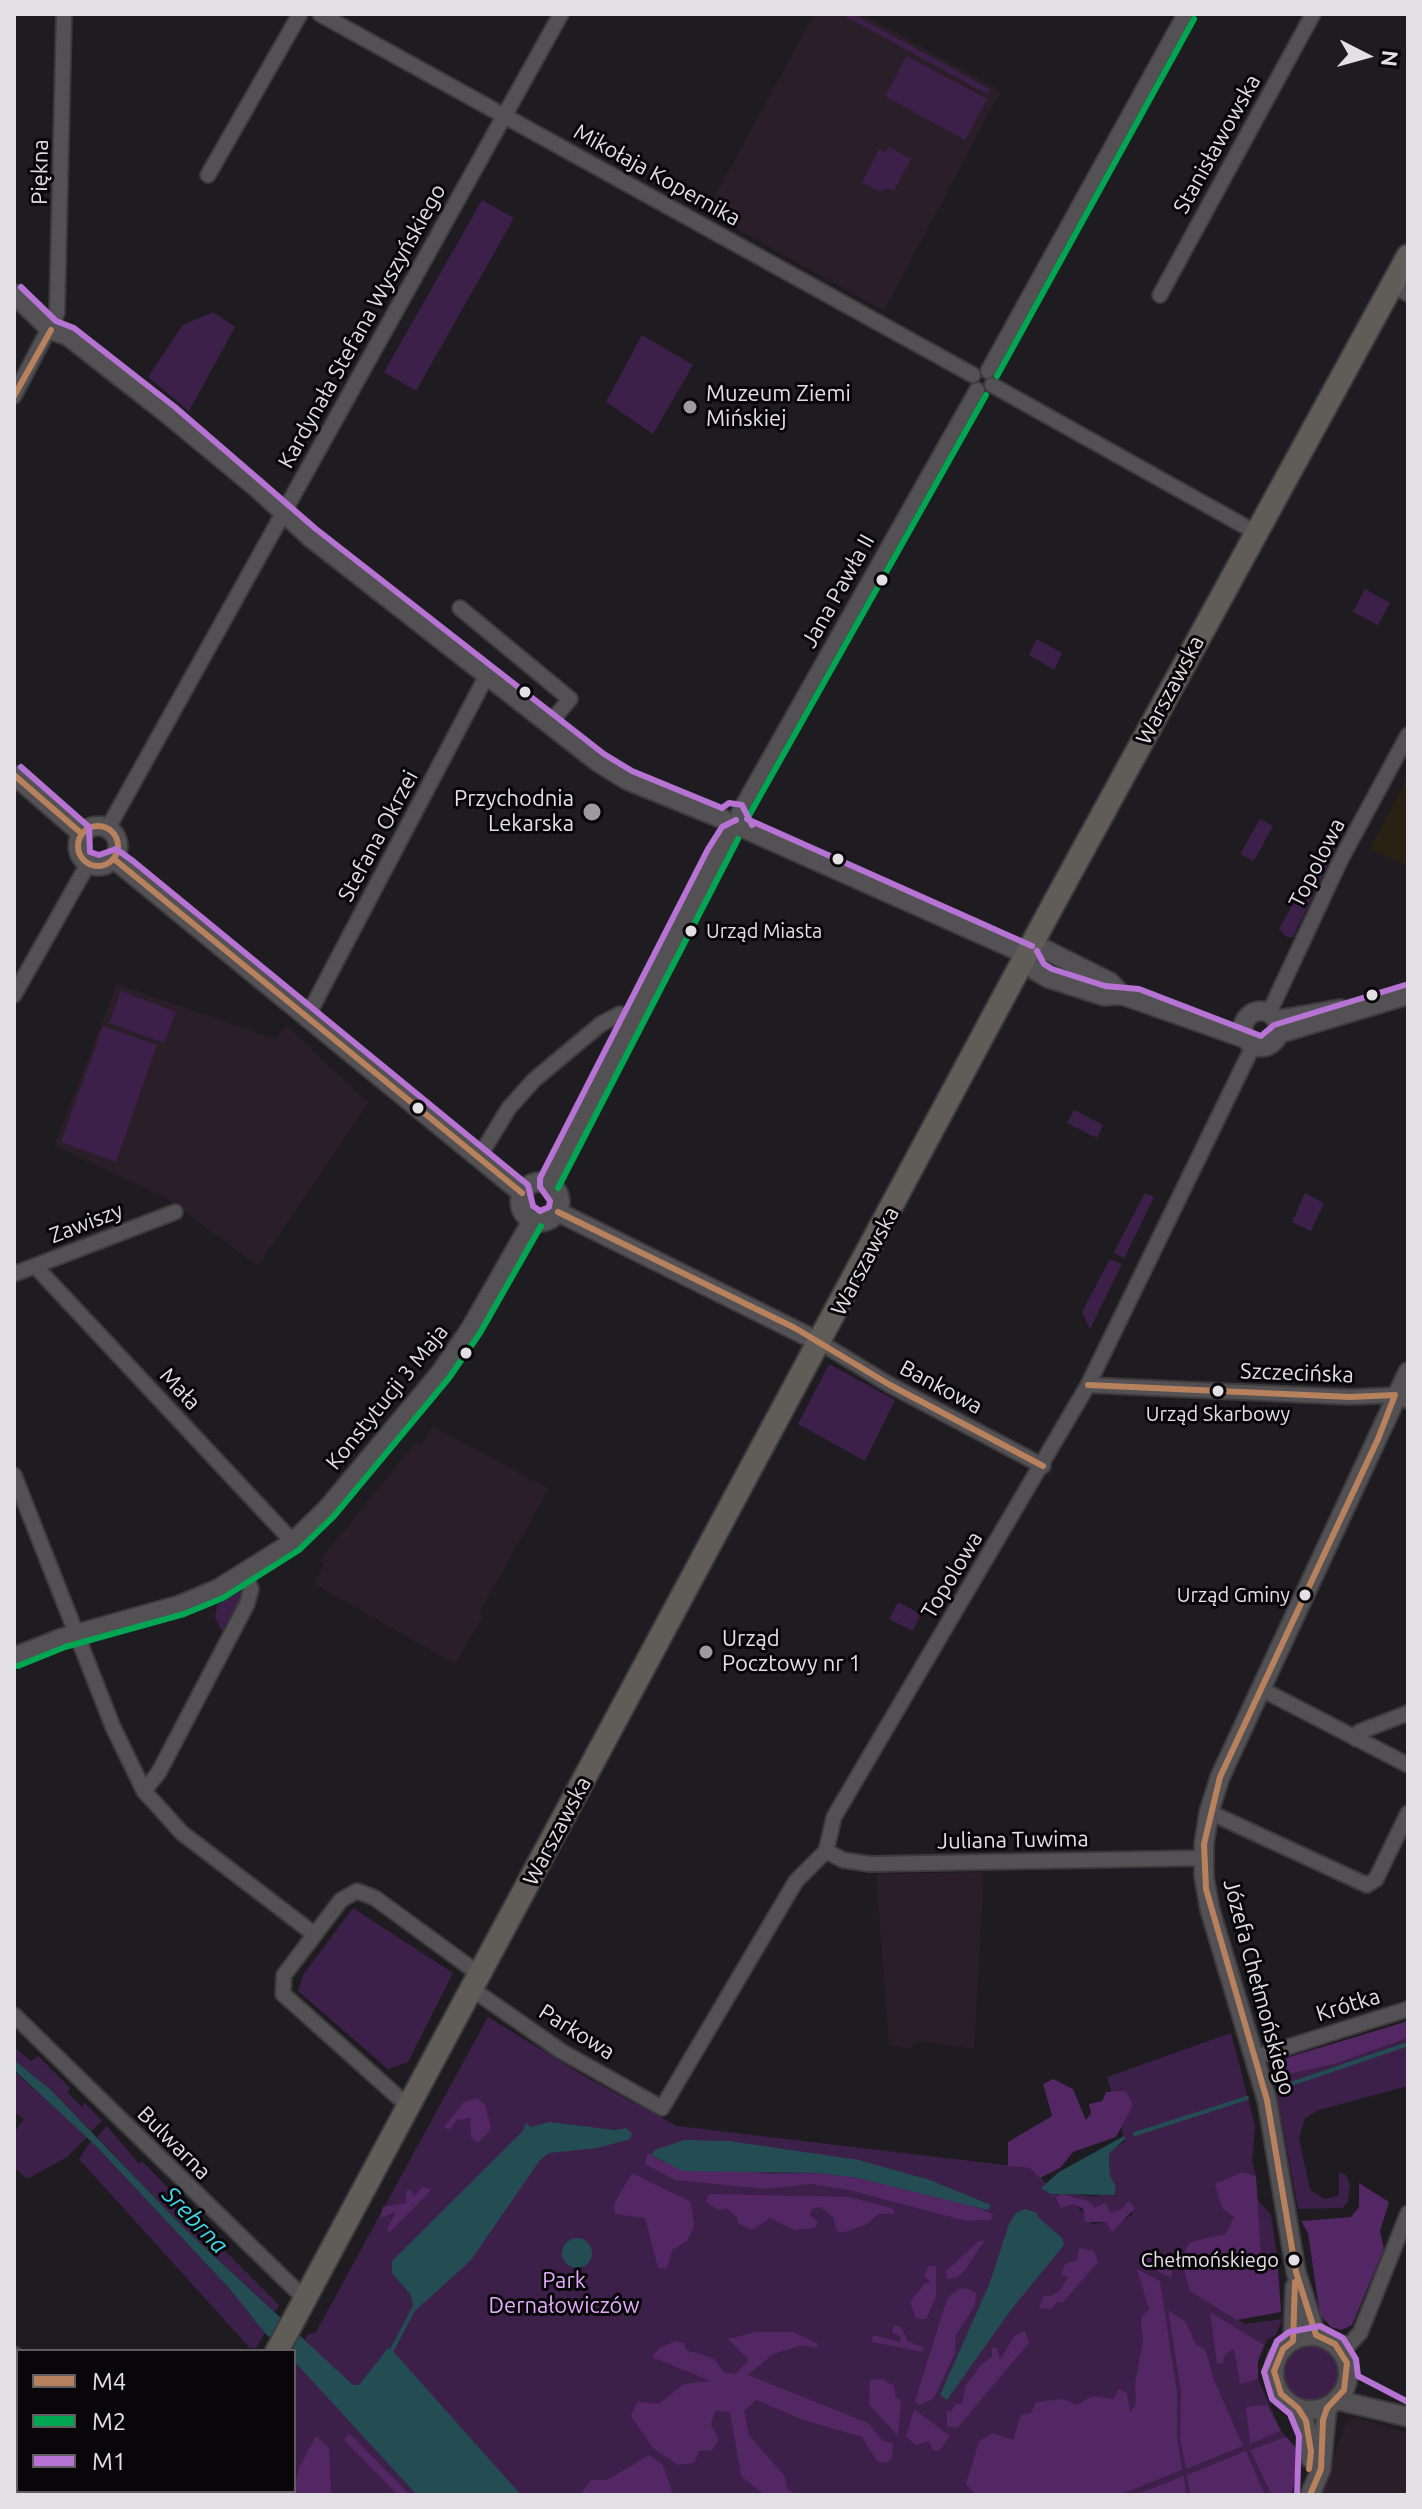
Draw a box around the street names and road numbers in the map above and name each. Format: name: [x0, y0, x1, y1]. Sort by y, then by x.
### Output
street label: Stanisławowska: [1168, 70, 1266, 218]
street label: Mikołaja Kopernika: [569, 118, 745, 232]
street label: Piękna: [26, 139, 54, 205]
street label: Kardynała Stefana Wyszyńskiego: [273, 179, 451, 473]
street label: Jana Pawła II: [796, 530, 880, 652]
street label: Warszawska: [1130, 631, 1210, 749]
street label: Stefana Okrzei: [332, 766, 424, 906]
street label: Topolowa: [1283, 814, 1351, 912]
street label: Zawiszy: [46, 1197, 126, 1249]
street label: Warszawska: [825, 1202, 905, 1320]
street label: Konstytucji 3 Maja: [320, 1319, 454, 1475]
street label: Bankowa: [895, 1354, 987, 1420]
street label: Szczecińska: [1240, 1358, 1354, 1388]
street label: Mała: [154, 1363, 206, 1415]
street label: Topolowa: [916, 1527, 988, 1623]
street label: Warszawska: [517, 1772, 597, 1890]
street label: Juliana Tuwima: [937, 1825, 1089, 1855]
street label: Józefa Chełmońskiego: [1217, 1876, 1301, 2098]
street label: Krótka: [1313, 1983, 1383, 2027]
street label: Parkowa: [534, 1998, 620, 2066]
street label: Bulwarna: [132, 2101, 216, 2185]

